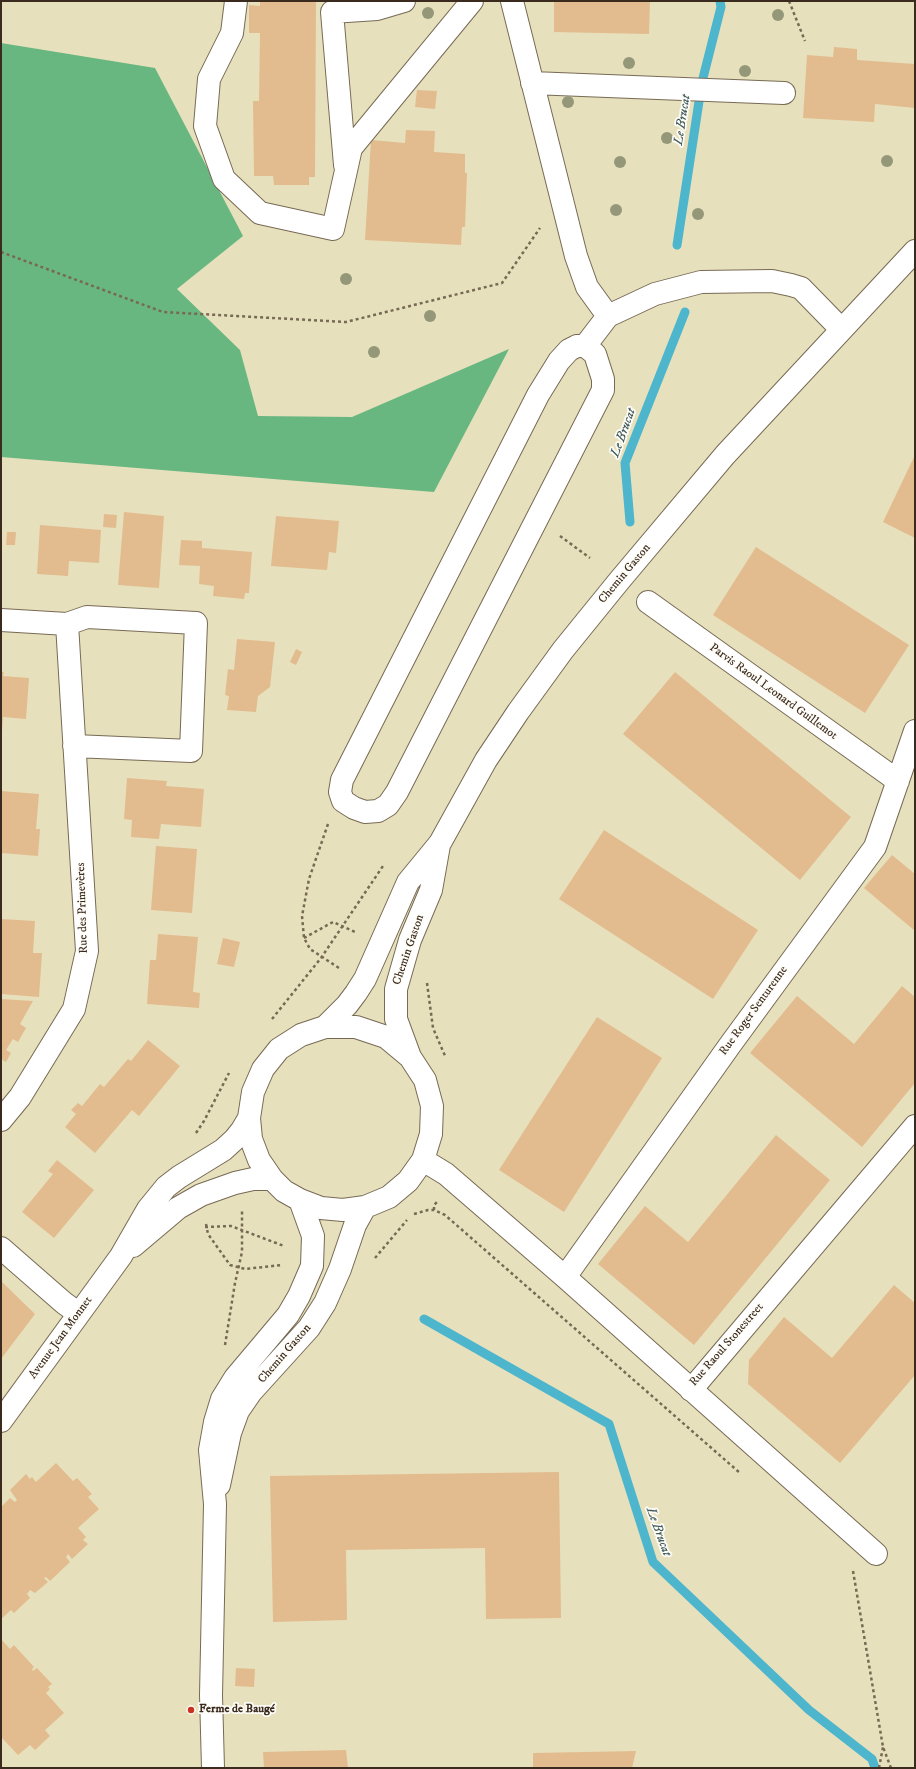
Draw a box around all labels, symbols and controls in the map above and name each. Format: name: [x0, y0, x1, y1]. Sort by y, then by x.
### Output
water label: Le Brucat: [671, 94, 695, 146]
water label: Le Brucat: [608, 406, 640, 460]
street label: Chemin Gaston: [596, 541, 654, 607]
street label: Parvis Raoul Leonard Guillemot: [706, 641, 840, 743]
street label: Rue des Primevères: [74, 862, 92, 954]
street label: Chemin Gaston: [390, 913, 428, 987]
street label: Rue Roger Senturenne: [717, 964, 791, 1058]
street label: Avenue Jean Monnet: [26, 1294, 96, 1382]
street label: Rue Raoul Stonestreet: [687, 1300, 767, 1390]
street label: Chemin Gaston: [255, 1322, 315, 1386]
water label: Le Brucat: [642, 1505, 674, 1559]
place label: Ferme de Baugé: [199, 1703, 275, 1717]
marker: Ferme de Baugé: [186, 1705, 196, 1715]

